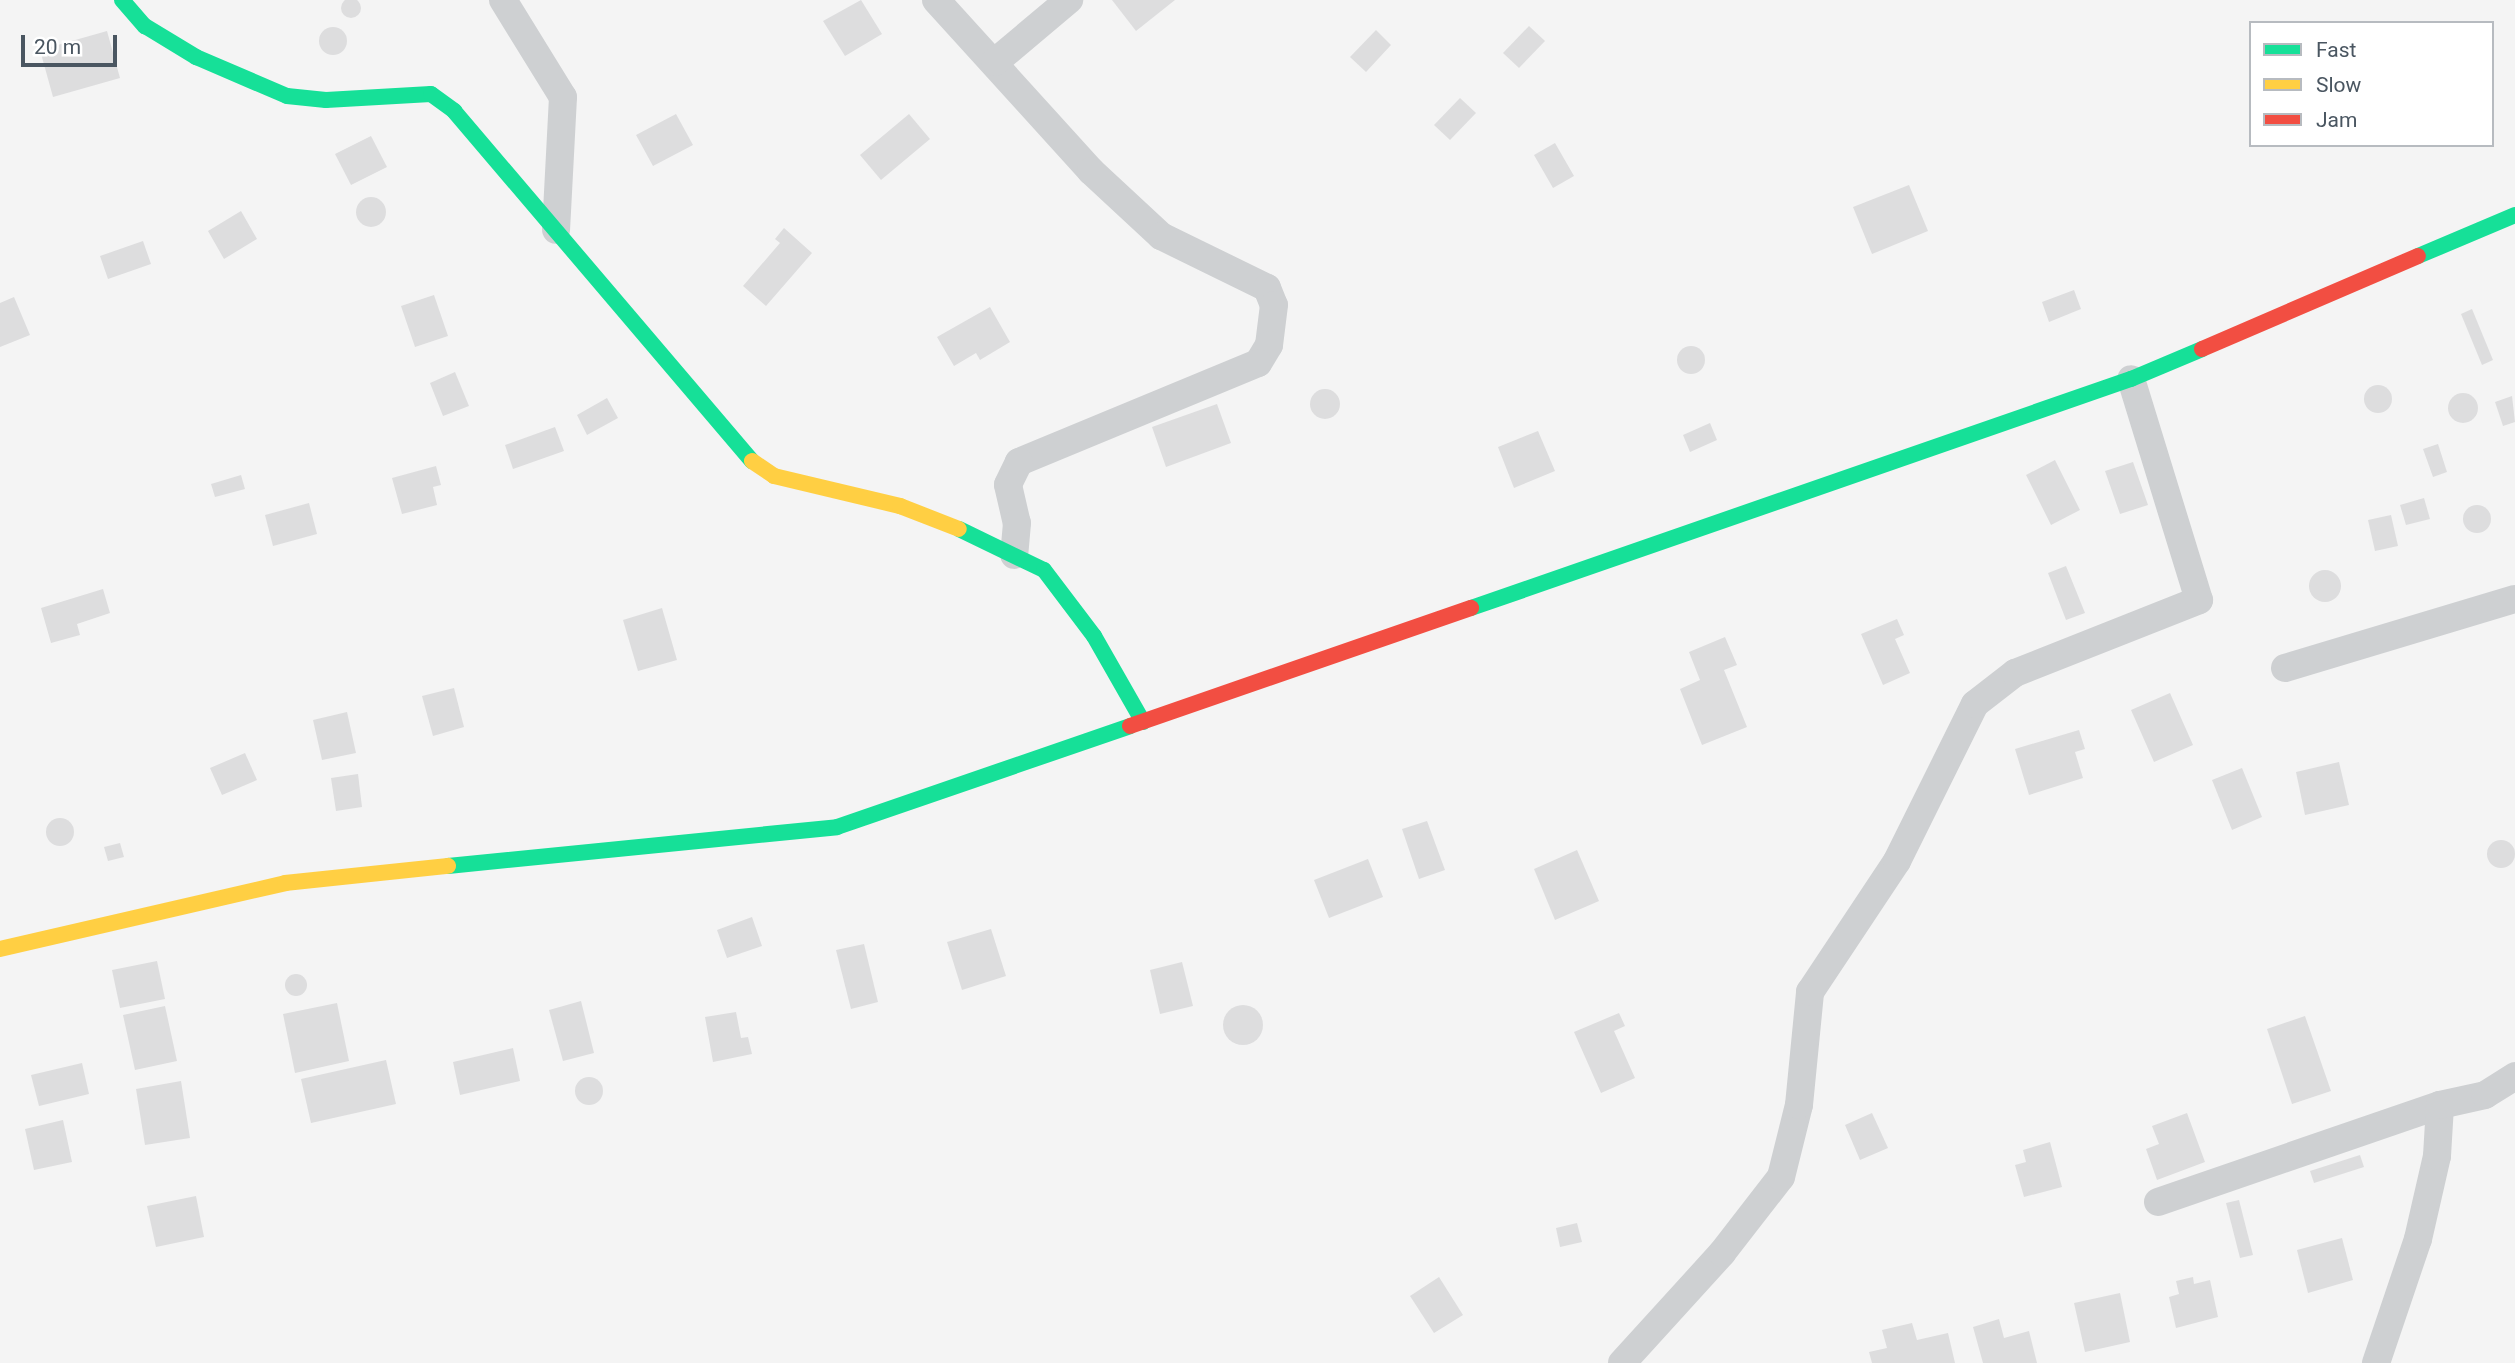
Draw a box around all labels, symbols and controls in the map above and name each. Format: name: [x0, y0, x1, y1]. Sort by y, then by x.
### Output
scale bar: [24, 21, 121, 65]
legend: [2249, 21, 2494, 147]
text: 20 m: [34, 35, 81, 59]
text: Fast: [2316, 38, 2356, 62]
text: Slow: [2316, 73, 2361, 97]
text: Jam: [2316, 108, 2357, 132]

